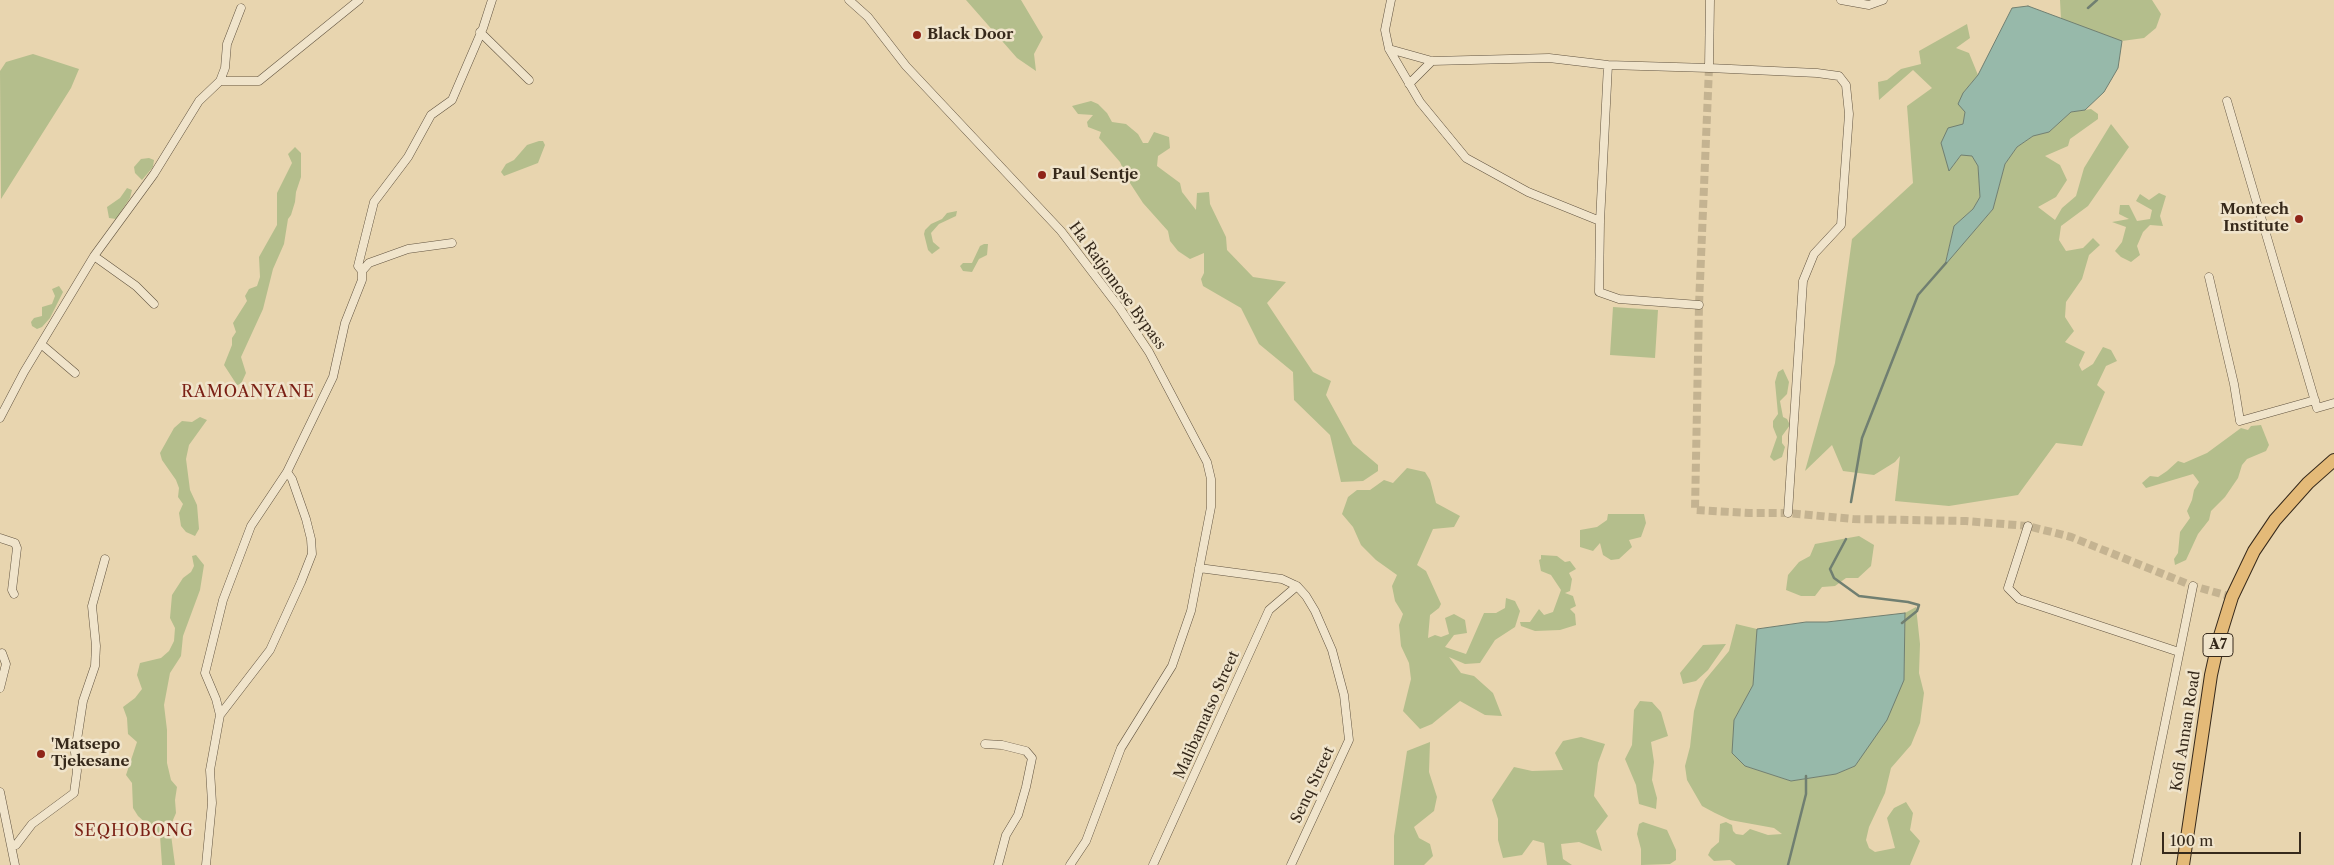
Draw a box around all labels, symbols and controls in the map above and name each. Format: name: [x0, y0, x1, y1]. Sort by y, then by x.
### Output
place label: Black Door: [927, 26, 1013, 44]
marker: Black Door: [911, 29, 923, 41]
place label: Paul Sentje: [1052, 166, 1138, 184]
marker: Paul Sentje: [1036, 169, 1048, 181]
place label: Montech Institute: [2220, 201, 2289, 236]
marker: Montech Institute: [2293, 213, 2305, 225]
street label: Ha Ratjomose Bypass: [1065, 219, 1169, 353]
district label: RAMOANYANE: [180, 382, 316, 402]
road number: A7: [2203, 634, 2233, 656]
street label: Malibamatso Street: [1171, 648, 1243, 782]
street label: Kofi Annan Road: [2168, 669, 2204, 793]
place label: 'Matsepo Tjekesane: [51, 736, 130, 771]
street label: Senq Street: [1287, 744, 1339, 826]
marker: 'Matsepo Tjekesane: [35, 748, 47, 760]
district label: SEQHOBONG: [73, 821, 195, 841]
scale bar: [2164, 822, 2303, 854]
text: 100 m: [2170, 831, 2213, 850]

